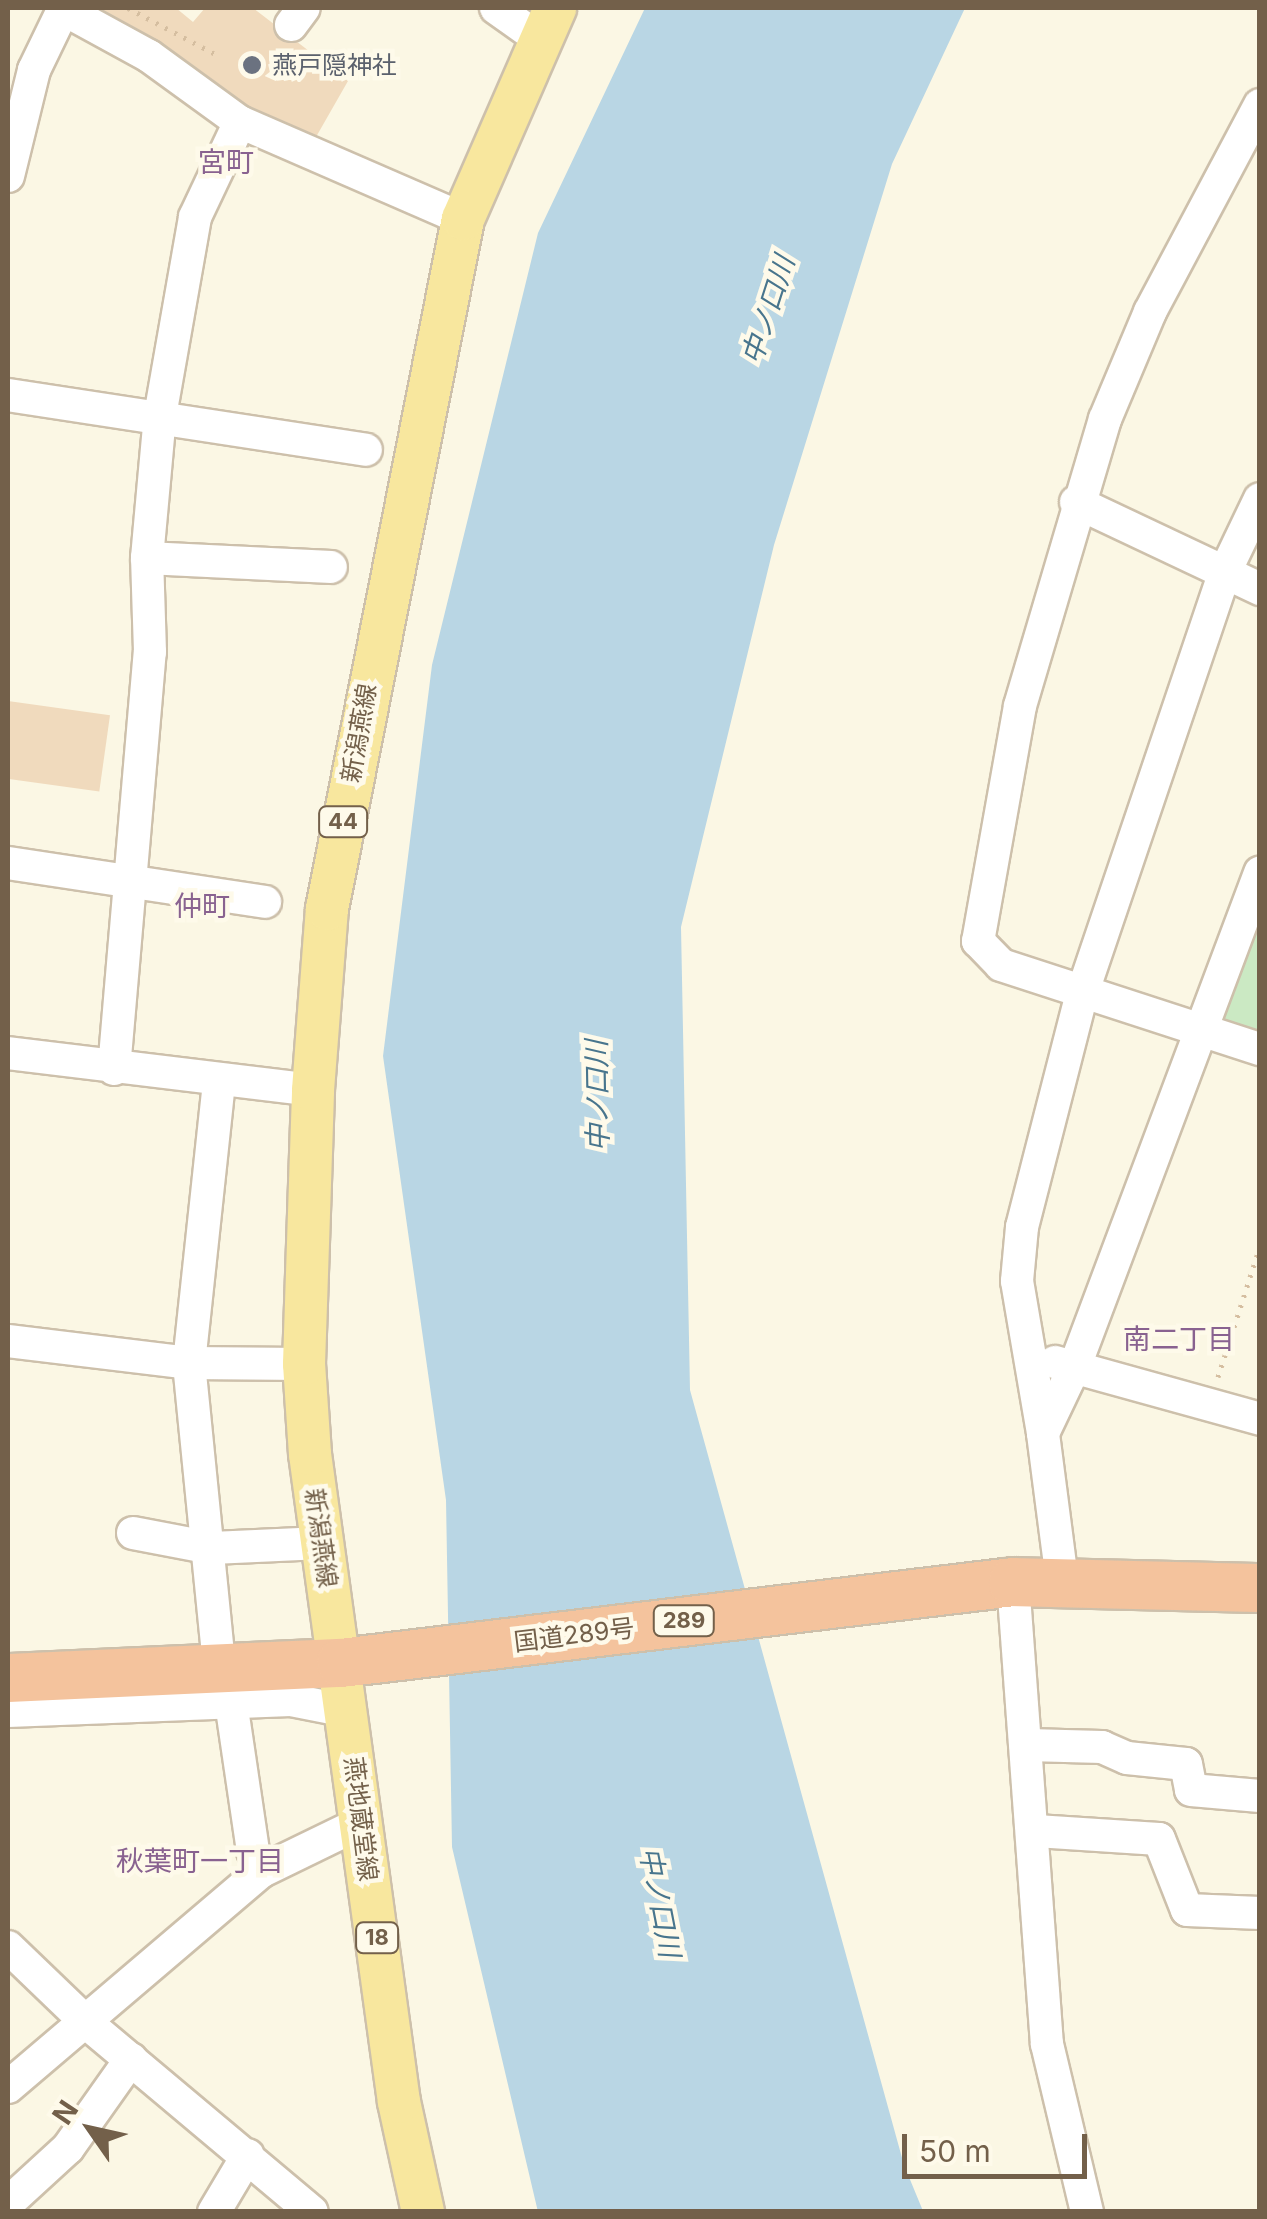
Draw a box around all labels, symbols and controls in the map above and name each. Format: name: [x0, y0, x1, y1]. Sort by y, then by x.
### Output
place label: 燕戸隠神社: [272, 50, 397, 80]
marker: 燕戸隠神社: [241, 54, 263, 76]
district label: 宮町: [198, 145, 254, 179]
water label: 中ノ口川: [735, 252, 801, 368]
street label: 新潟燕線: [336, 681, 382, 785]
road number: 44: [318, 805, 368, 839]
district label: 仲町: [174, 889, 230, 923]
water label: 中ノ口川: [579, 1040, 615, 1152]
district label: 南二丁目: [1123, 1322, 1235, 1356]
street label: 新潟燕線: [299, 1486, 343, 1590]
road number: 289: [652, 1604, 716, 1638]
street label: 国道289号: [512, 1613, 636, 1657]
street label: 燕地蔵堂線: [338, 1755, 384, 1883]
district label: 秋葉町一丁目: [116, 1844, 284, 1878]
water label: 中ノ口川: [633, 1844, 687, 1960]
road number: 18: [354, 1921, 400, 1955]
north arrow: [40, 2079, 140, 2179]
text: N: [45, 2094, 85, 2131]
scale bar: [907, 2114, 1092, 2176]
text: 50 m: [919, 2133, 991, 2169]

